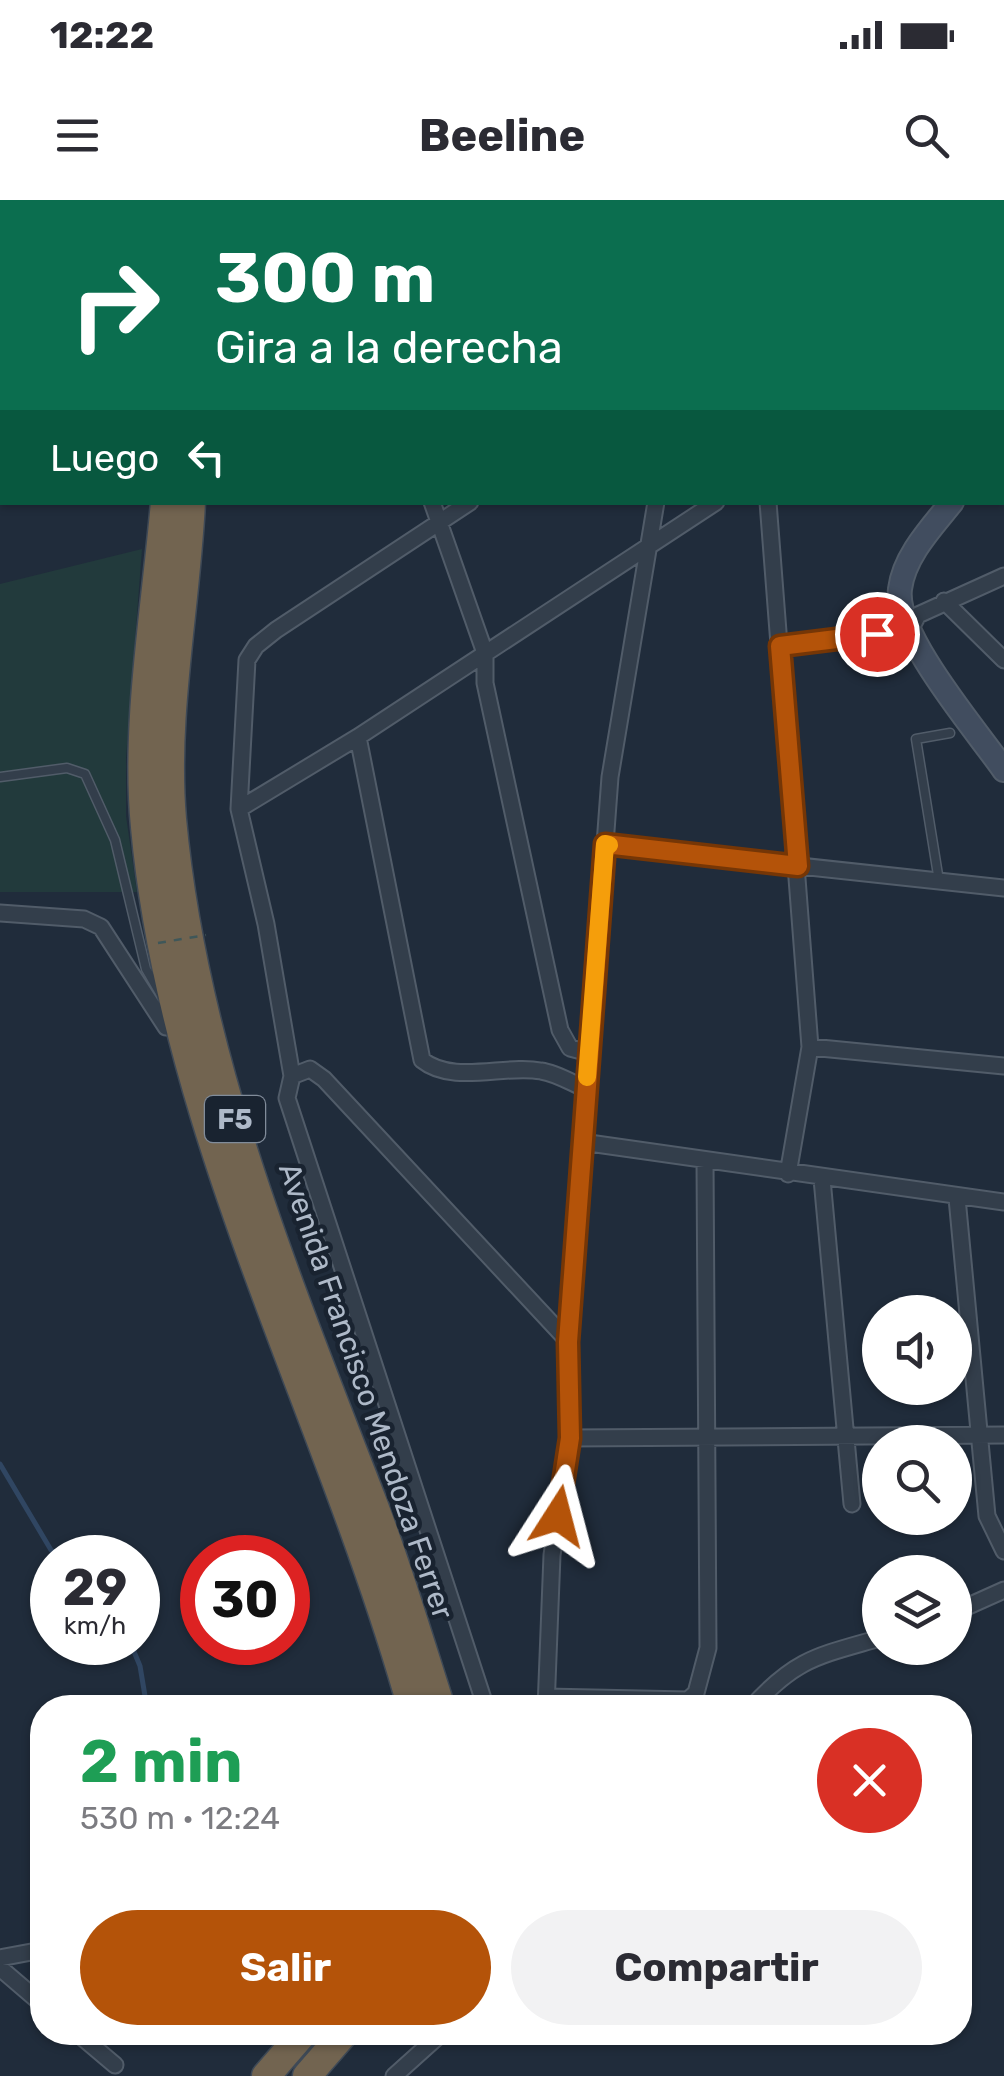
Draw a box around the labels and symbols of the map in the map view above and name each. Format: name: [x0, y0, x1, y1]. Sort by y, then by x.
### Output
pin: [835, 592, 920, 677]
road number: F5: [205, 1096, 265, 1142]
street label: Avenida Francisco Mendoza Ferrer: [271, 1158, 461, 1624]
position arrow: [506, 1464, 610, 1568]
speed limit sign: 30: [180, 1535, 310, 1665]

